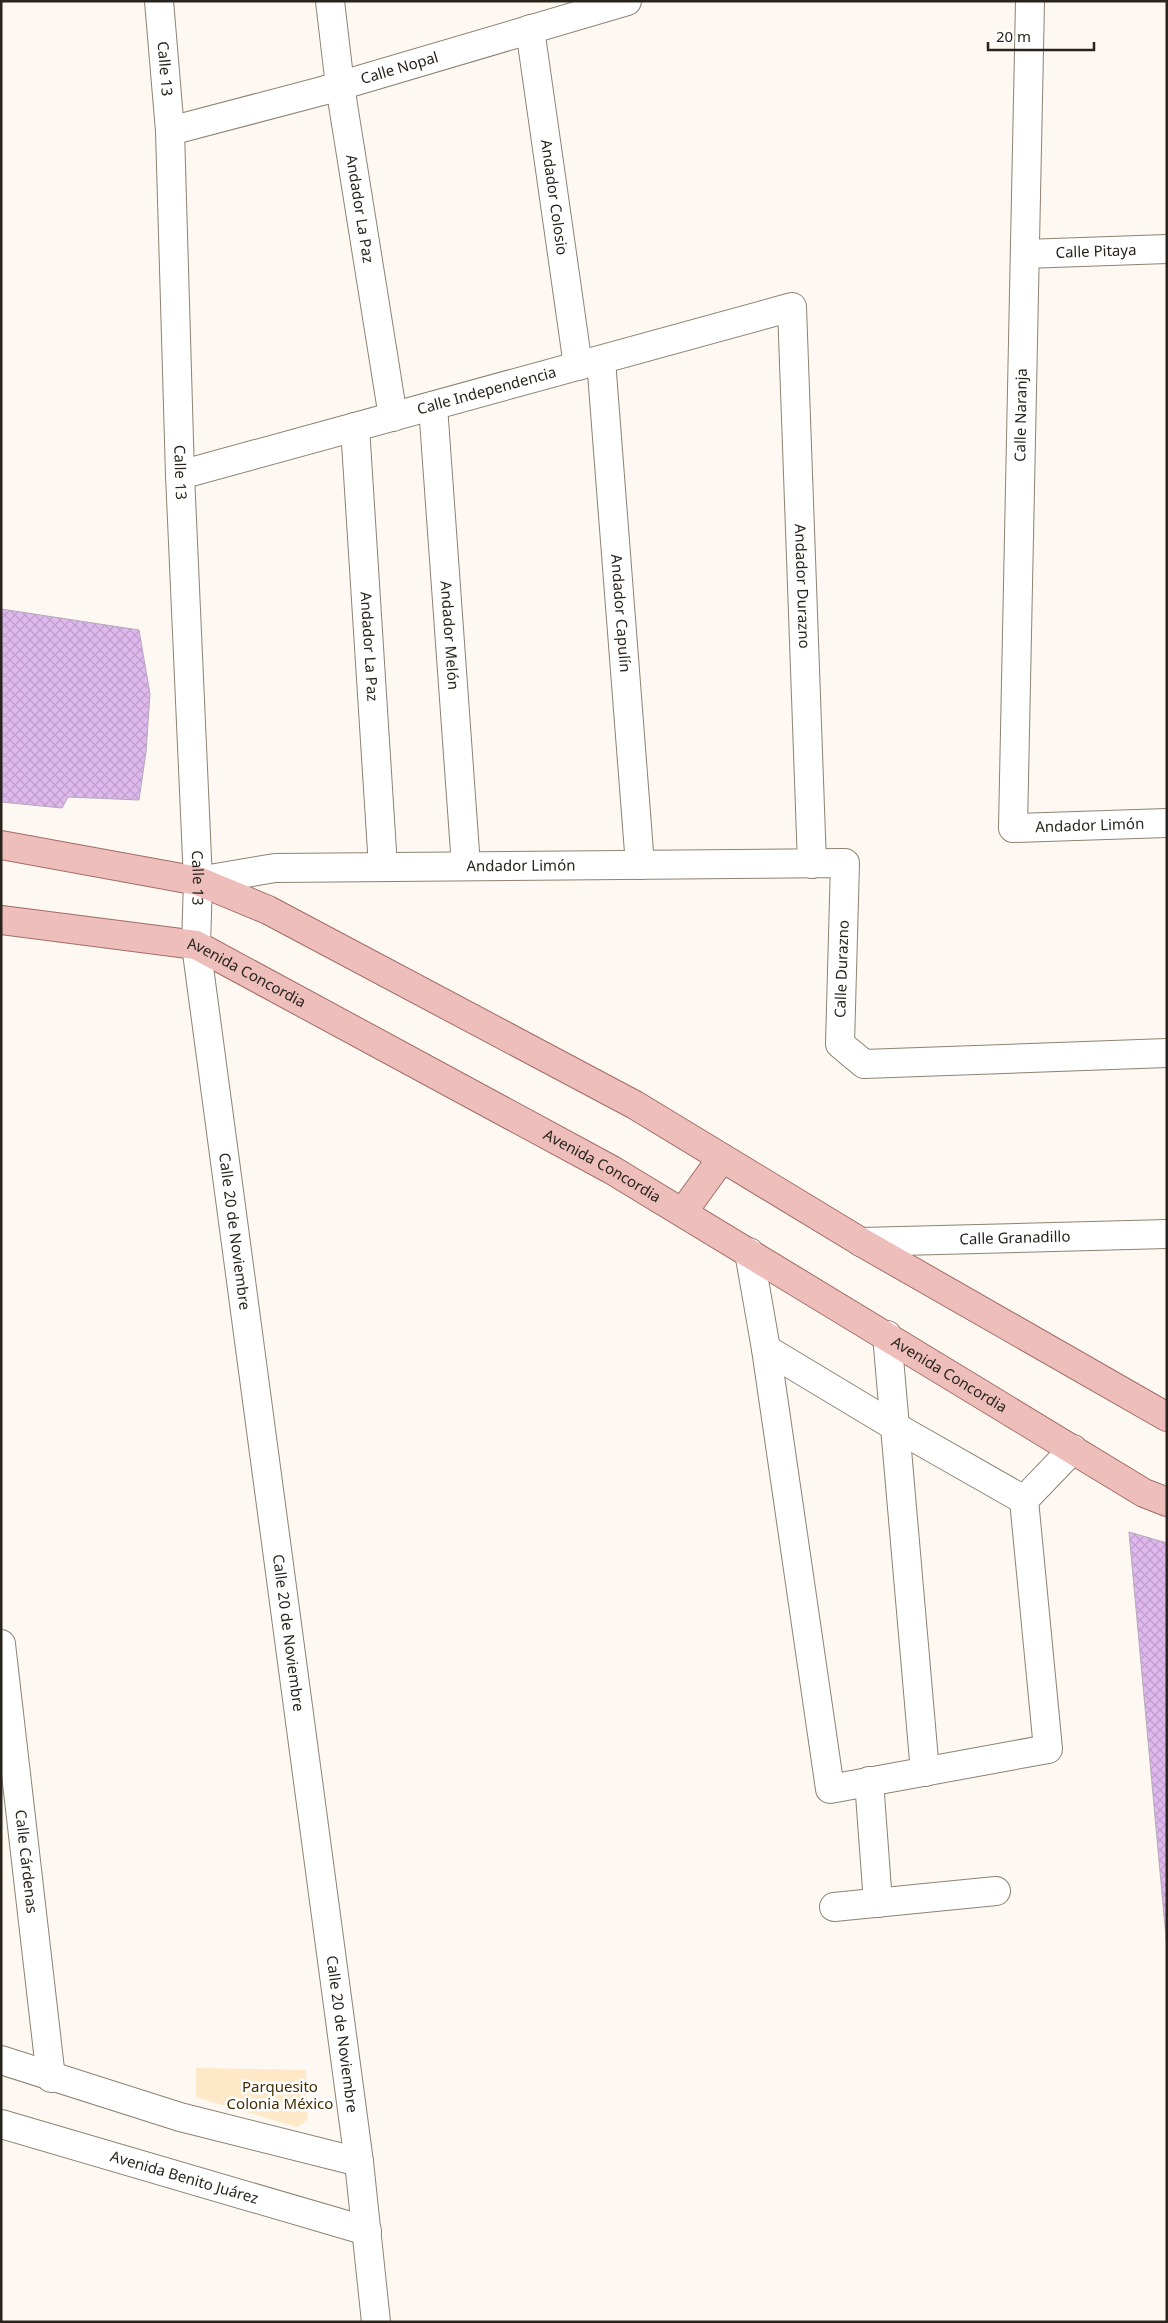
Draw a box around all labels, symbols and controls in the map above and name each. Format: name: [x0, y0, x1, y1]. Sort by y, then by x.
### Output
scale bar: [988, 20, 1094, 52]
text: 20 m: [996, 26, 1031, 46]
street label: Calle 13: [153, 40, 178, 97]
street label: Calle Nopal: [358, 46, 440, 88]
street label: Andador Colosio: [537, 138, 573, 256]
street label: Andador La Paz: [342, 153, 379, 264]
street label: Calle Pitaya: [1055, 239, 1137, 262]
street label: Calle Independencia: [415, 361, 558, 419]
street label: Calle Naranja: [1009, 368, 1031, 462]
street label: Calle 13: [170, 444, 192, 500]
street label: Andador Durazno: [791, 523, 815, 649]
street label: Andador Capulín: [607, 553, 636, 673]
street label: Andador Melón: [437, 580, 464, 691]
street label: Andador La Paz: [357, 591, 383, 702]
street label: Andador Limón: [1035, 813, 1145, 836]
street label: Calle 13: [188, 850, 209, 906]
street label: Andador Limón: [466, 854, 576, 875]
street label: Calle Durazno: [829, 920, 853, 1018]
street label: Avenida Concordia: [186, 933, 310, 1012]
street label: Avenida Concordia: [540, 1124, 665, 1206]
street label: Calle 20 de Noviembre: [215, 1151, 256, 1311]
street label: Calle Granadillo: [959, 1226, 1071, 1248]
street label: Avenida Concordia: [888, 1331, 1011, 1417]
street label: Calle 20 de Noviembre: [269, 1553, 310, 1713]
street label: Calle Cárdenas: [11, 1808, 43, 1914]
street label: Calle 20 de Noviembre: [322, 1954, 363, 2114]
park label: Parquesito Colonia México: [227, 2076, 333, 2113]
street label: Avenida Benito Juárez: [108, 2146, 261, 2208]

